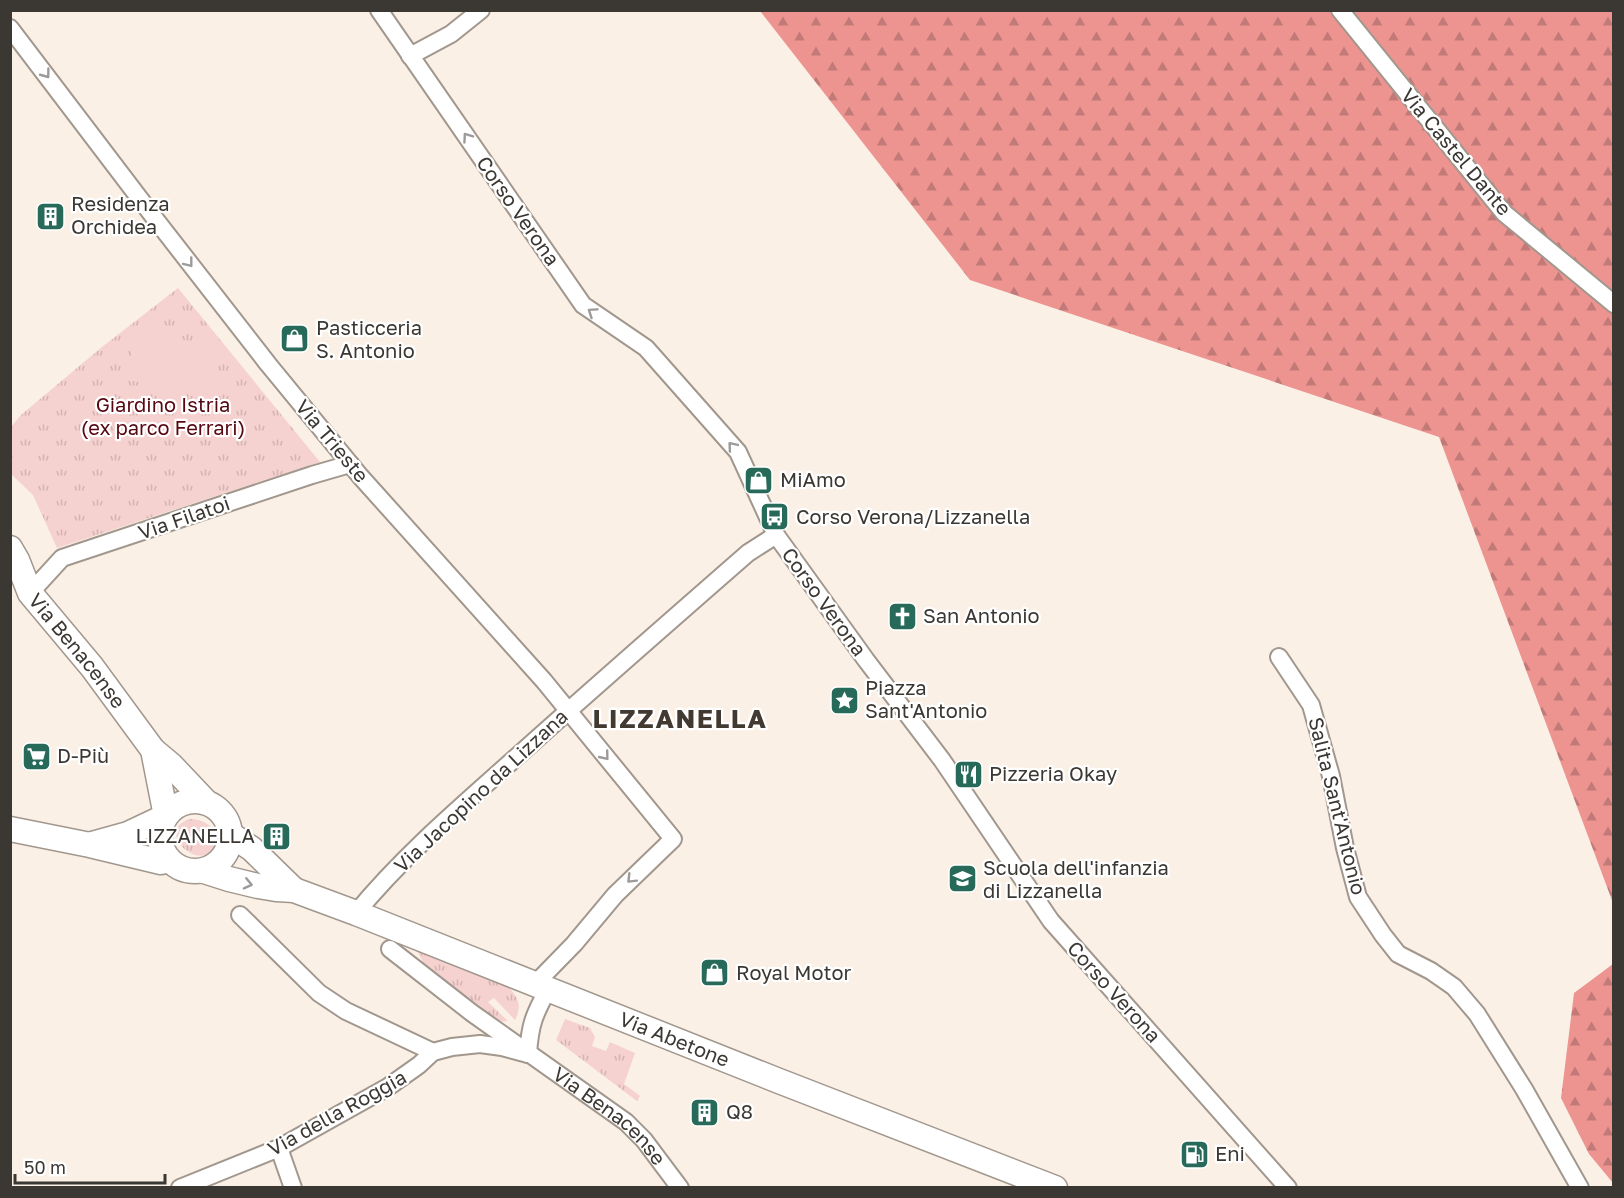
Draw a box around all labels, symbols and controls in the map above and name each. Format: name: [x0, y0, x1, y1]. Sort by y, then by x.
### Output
one-way arrow: [39, 68, 50, 79]
street label: Via Castel Dante: [1397, 83, 1517, 220]
one-way arrow: [463, 132, 474, 143]
street label: Corso Verona: [472, 151, 565, 270]
place label: Residenza Orchidea: [71, 191, 170, 238]
building icon: Residenza Orchidea: [34, 200, 66, 232]
one-way arrow: [182, 256, 193, 267]
one-way arrow: [588, 307, 598, 319]
place label: Pasticceria S. Antonio: [316, 315, 422, 362]
shop icon: Pasticceria S. Antonio: [279, 323, 311, 355]
park label: Giardino Istria (ex parco Ferrari): [81, 392, 245, 439]
street label: Via Trieste: [291, 394, 374, 487]
one-way arrow: [728, 442, 739, 453]
shop icon: MiAmo: [743, 464, 775, 496]
place label: MiAmo: [780, 467, 846, 491]
street label: Via Filatoi: [135, 490, 233, 544]
bus stop icon: Corso Verona/Lizzanella: [759, 501, 791, 533]
place label: Corso Verona/Lizzanella: [796, 504, 1030, 528]
street label: Corso Verona: [777, 543, 872, 660]
street label: Via Benacense: [24, 588, 131, 713]
church icon: San Antonio: [886, 600, 918, 632]
place label: San Antonio: [923, 603, 1040, 627]
place label: Piazza Sant'Antonio: [865, 675, 987, 722]
place icon: Piazza Sant'Antonio: [828, 684, 860, 716]
district label: LIZZANELLA: [593, 703, 768, 734]
street label: Via Jacopino da Lizzana: [389, 704, 572, 877]
street label: Salita Sant'Antonio: [1304, 714, 1372, 897]
supermarket icon: D-Più: [20, 740, 52, 772]
place label: D-Più: [57, 743, 109, 767]
one-way arrow: [598, 749, 609, 760]
restaurant icon: Pizzeria Okay: [952, 758, 984, 790]
place label: Pizzeria Okay: [989, 761, 1117, 785]
building icon: LIZZANELLA: [260, 820, 292, 852]
place label: LIZZANELLA: [136, 823, 255, 847]
place label: Scuola dell'infanzia di Lizzanella: [983, 855, 1169, 902]
school or university icon: Scuola dell'infanzia di Lizzanella: [946, 863, 978, 895]
one-way arrow: [627, 872, 638, 883]
one-way arrow: [243, 876, 253, 889]
street label: Corso Verona: [1063, 936, 1166, 1047]
shop icon: Royal Motor: [699, 957, 731, 989]
place label: Royal Motor: [736, 960, 851, 984]
street label: Via Abetone: [616, 1006, 733, 1071]
street label: Via Benacense: [549, 1061, 671, 1169]
street label: Via della Roggia: [263, 1064, 410, 1160]
building icon: Q8: [689, 1096, 721, 1128]
place label: Q8: [726, 1099, 753, 1123]
fuel station icon: Eni: [1178, 1138, 1210, 1170]
place label: Eni: [1215, 1141, 1245, 1165]
scale bar: [15, 1147, 165, 1185]
text: 50 m: [24, 1156, 66, 1178]

